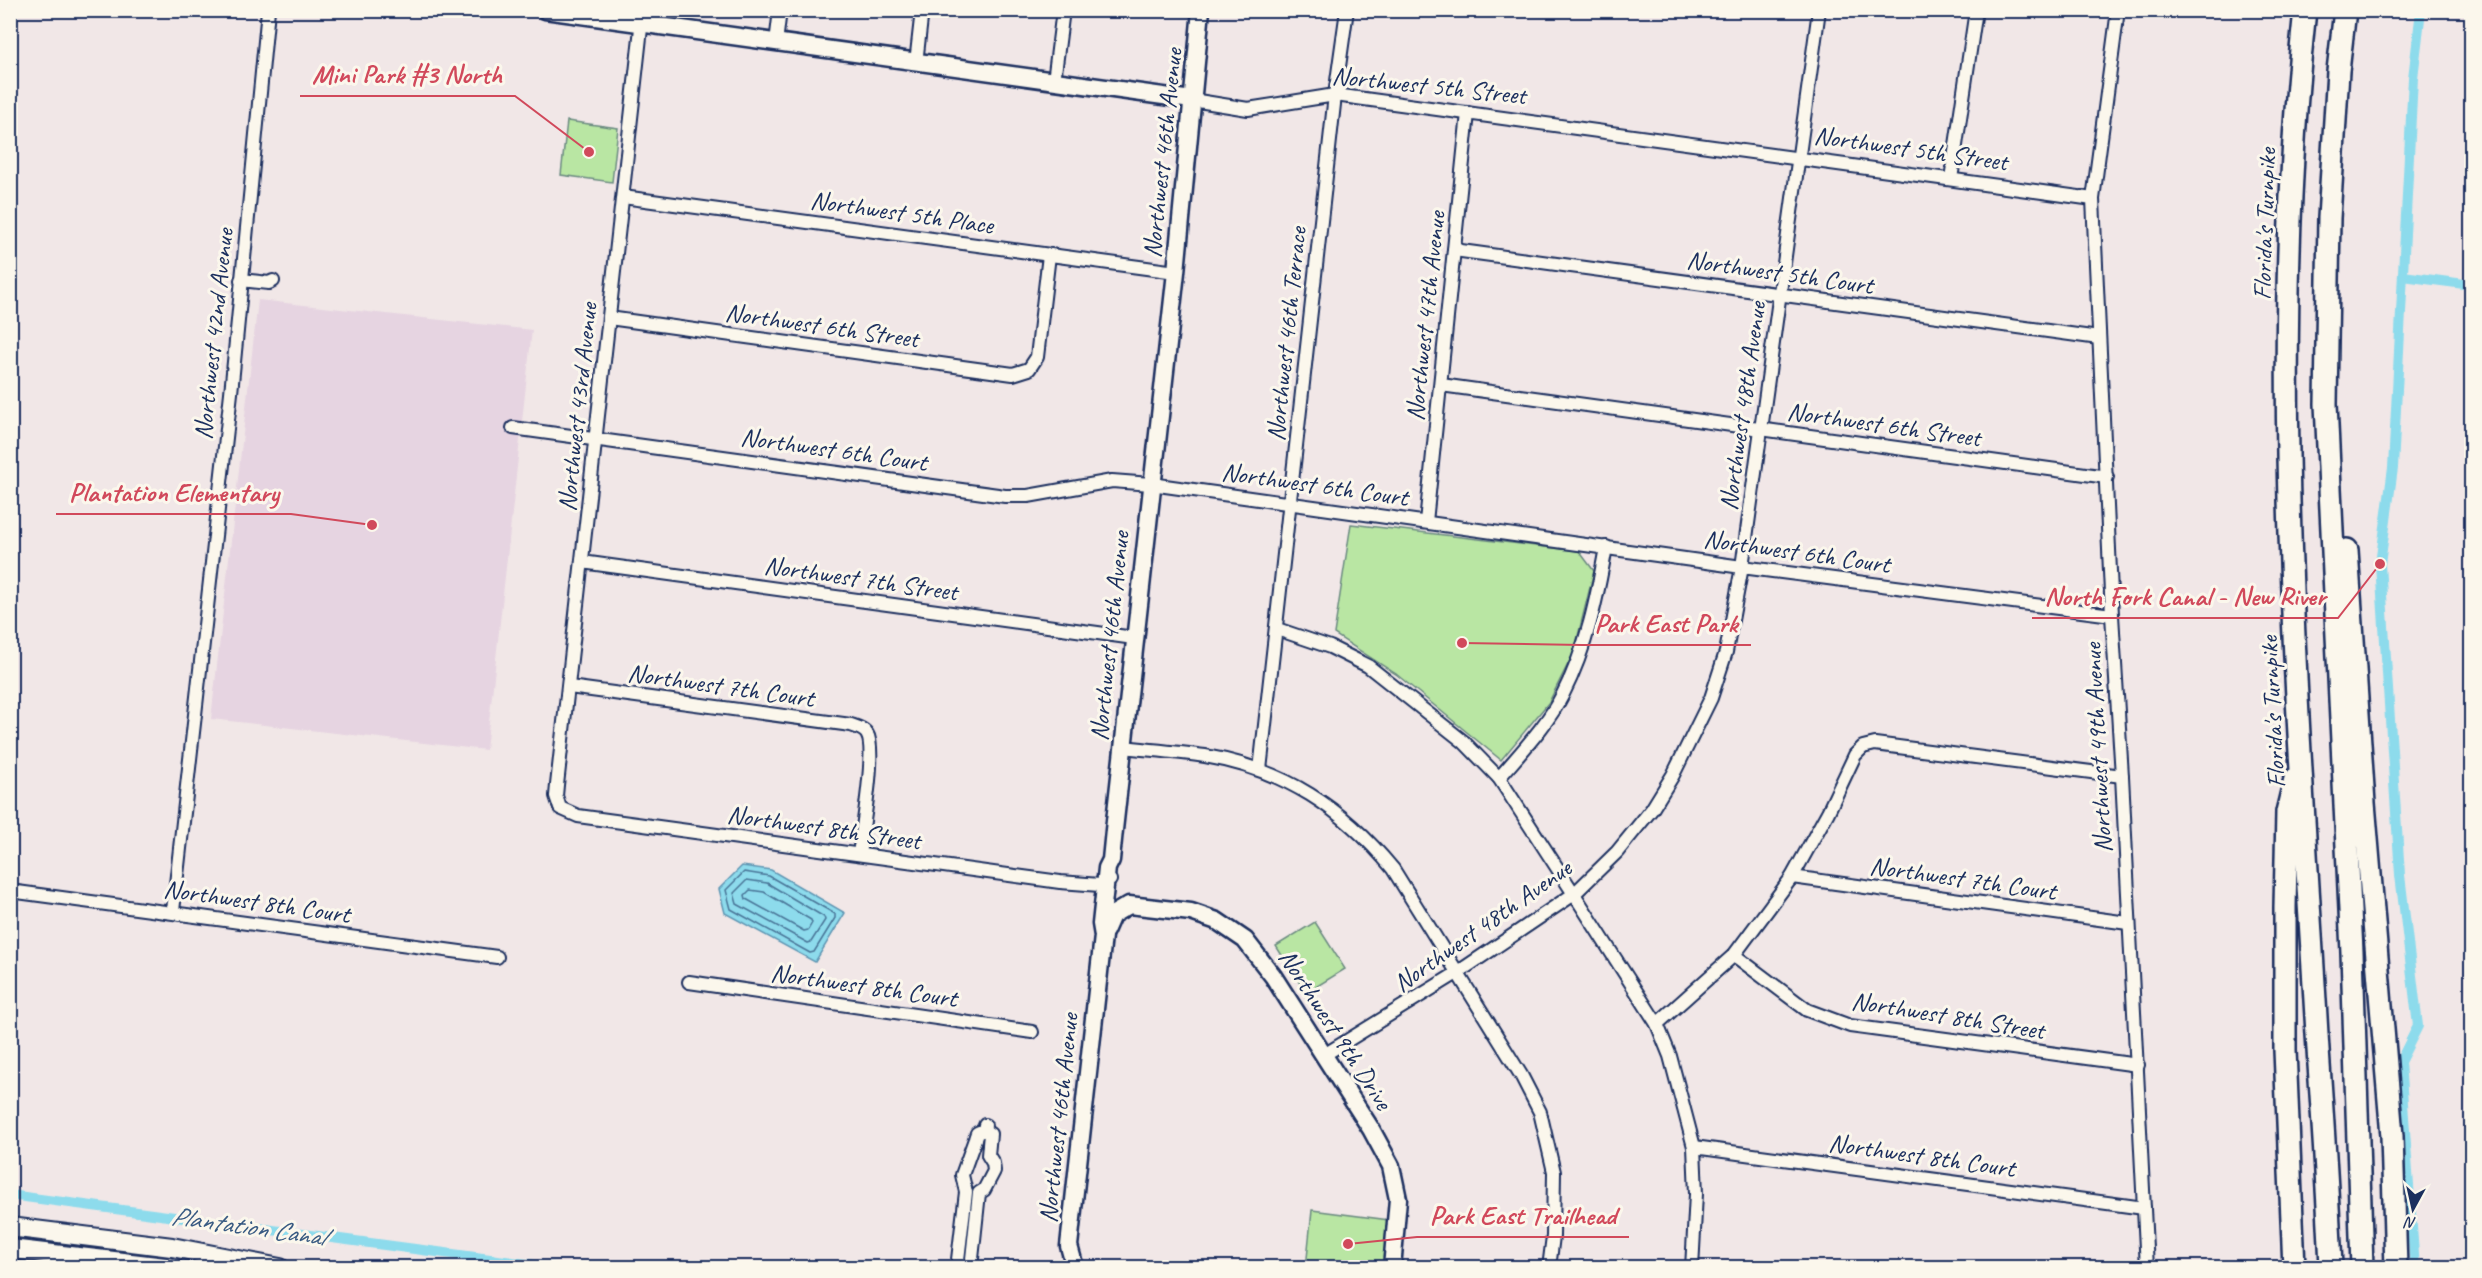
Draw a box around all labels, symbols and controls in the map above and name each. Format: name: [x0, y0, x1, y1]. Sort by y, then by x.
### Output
street label: Northwest 46th Avenue: [1135, 45, 1190, 259]
callout: Mini Park #3 North: [300, 51, 515, 96]
text: Mini Park #3 North: [312, 57, 502, 91]
street label: Northwest 5th Street: [1330, 59, 1530, 112]
street label: Northwest 5th Street: [1812, 119, 2012, 179]
street label: Florida's Turnpike: [2245, 146, 2284, 301]
street label: Northwest 5th Place: [808, 183, 997, 242]
street label: Northwest 47th Avenue: [1398, 208, 1453, 422]
street label: Northwest 46th Terrace: [1259, 224, 1314, 443]
street label: Northwest 42nd Avenue: [186, 226, 241, 441]
street label: Northwest 5th Court: [1685, 243, 1877, 302]
street label: Northwest 6th Street: [723, 296, 923, 356]
street label: Northwest 48th Avenue: [1712, 298, 1774, 512]
street label: Northwest 43rd Avenue: [550, 300, 605, 513]
street label: Northwest 6th Street: [1785, 395, 1985, 455]
street label: Northwest 6th Court: [739, 420, 931, 479]
street label: Northwest 6th Court: [1220, 455, 1412, 514]
callout: Plantation Elementary: [56, 469, 291, 514]
text: Plantation Elementary: [69, 475, 282, 509]
street label: Northwest 6th Court: [1702, 522, 1894, 581]
street label: Northwest 46th Avenue: [1082, 528, 1137, 742]
street label: Northwest 7th Street: [762, 549, 962, 609]
callout: North Fork Canal - New River: [2032, 573, 2338, 618]
text: North Fork Canal - New River: [2044, 579, 2329, 613]
callout: Park East Park: [1582, 600, 1751, 645]
text: Park East Park: [1594, 606, 1740, 640]
street label: Florida's Turnpike: [2252, 634, 2293, 789]
street label: Northwest 49th Avenue: [2075, 641, 2119, 854]
street label: Northwest 7th Court: [626, 656, 818, 715]
street label: Northwest 8th Street: [725, 798, 925, 858]
street label: Northwest 7th Court: [1868, 849, 2060, 908]
street label: Northwest 48th Avenue: [1387, 851, 1579, 999]
street label: Northwest 8th Court: [162, 872, 354, 931]
street label: Northwest 9th Drive: [1271, 943, 1401, 1117]
street label: Northwest 8th Court: [769, 956, 961, 1015]
street label: Northwest 8th Street: [1849, 984, 2049, 1047]
street label: Northwest 46th Avenue: [1031, 1010, 1086, 1224]
street label: Northwest 8th Court: [1827, 1126, 2019, 1185]
north arrow: [2383, 1179, 2443, 1239]
callout: Park East Trailhead: [1417, 1192, 1629, 1237]
water label: Plantation Canal: [169, 1198, 336, 1255]
text: Park East Trailhead: [1430, 1198, 1621, 1232]
text: N: [2402, 1212, 2417, 1233]

